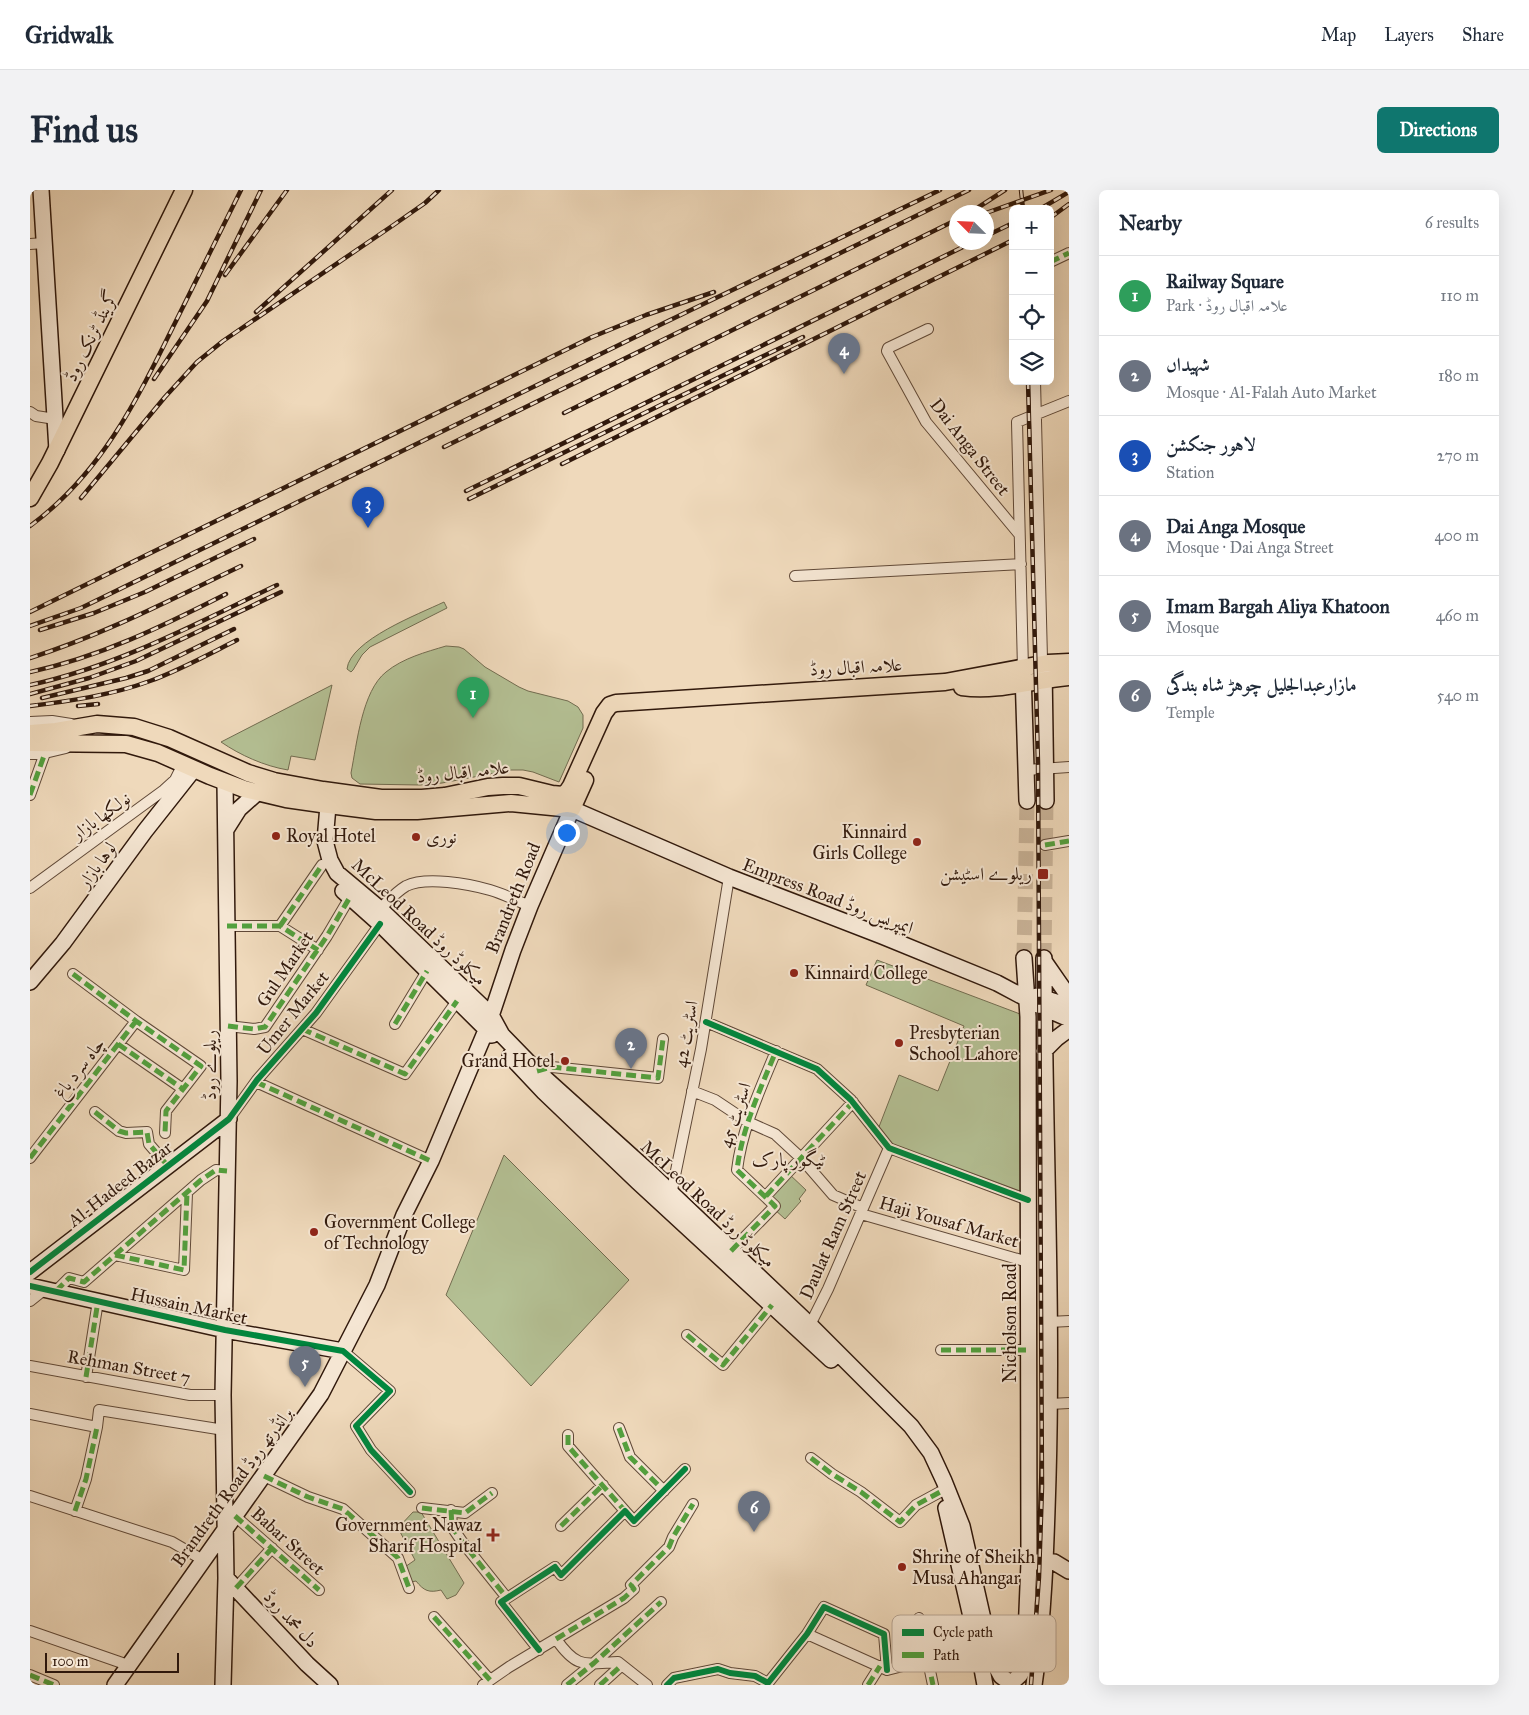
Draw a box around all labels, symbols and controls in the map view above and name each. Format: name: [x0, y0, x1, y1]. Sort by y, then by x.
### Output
text: Gridwalk: [25, 20, 113, 50]
text: Map: [1321, 24, 1356, 46]
text: Layers: [1384, 24, 1434, 46]
text: Share: [1462, 24, 1504, 46]
button: Directions: [1377, 107, 1499, 153]
text: Find us: [30, 109, 138, 152]
north arrow: [949, 205, 994, 250]
map controls: [1009, 205, 1054, 385]
button: +: [1009, 205, 1054, 250]
text: Nearby: [1119, 210, 1182, 236]
text: 6 results: [1425, 213, 1479, 232]
button: −: [1009, 250, 1054, 295]
text: Railway Square: [1166, 270, 1284, 293]
street label: گرینڈ ٹرنک روڈ: [59, 286, 123, 386]
text: 1: [1132, 286, 1138, 305]
text: 110 m: [1440, 286, 1479, 305]
button: locate: [1009, 295, 1054, 340]
text: Park · علامہ اقبال روڈ: [1166, 296, 1288, 315]
pin: 4: [828, 333, 860, 374]
button: layers: [1009, 340, 1054, 385]
text: شہیداں: [1166, 353, 1210, 376]
text: 2: [1131, 366, 1139, 385]
text: 180 m: [1438, 366, 1479, 385]
text: Mosque · Al-Falah Auto Market: [1166, 383, 1377, 402]
street label: Dai Anga Street: [924, 394, 1015, 501]
text: لاہور جنکشن: [1166, 433, 1256, 456]
text: 3: [1132, 446, 1138, 465]
text: 270 m: [1437, 446, 1479, 465]
text: Station: [1166, 463, 1214, 482]
pin: 3: [352, 487, 384, 528]
text: Dai Anga Mosque: [1166, 515, 1306, 538]
text: 4: [1131, 526, 1139, 545]
text: 400 m: [1435, 526, 1479, 545]
text: Mosque · Dai Anga Street: [1166, 538, 1334, 557]
text: Imam Bargah Aliya Khatoon: [1166, 595, 1390, 618]
text: 5: [1131, 606, 1139, 625]
text: 460 m: [1436, 606, 1479, 625]
text: Mosque: [1166, 618, 1219, 637]
street label: علامہ اقبال روڈ: [809, 654, 903, 680]
text: مازارعبدالجلیل چوہڑ شاہ بندگی: [1166, 673, 1357, 696]
pin: 1: [457, 677, 489, 718]
text: 6: [1131, 686, 1139, 705]
text: 540 m: [1437, 686, 1479, 705]
text: Temple: [1166, 703, 1215, 722]
street label: علامہ اقبال روڈ: [416, 756, 510, 788]
street label: نولکھا بازار: [66, 787, 135, 846]
your location: [554, 820, 580, 846]
place label: Kinnaird Girls College: [812, 821, 907, 865]
place label: Royal Hotel: [286, 825, 376, 847]
place label: نوری: [426, 826, 457, 848]
marker: Royal Hotel: [270, 830, 282, 842]
marker: نوری: [410, 831, 422, 843]
marker: Kinnaird Girls College: [911, 836, 923, 848]
street label: لوہا بازار: [72, 838, 121, 894]
street label: Brandreth Road: [481, 839, 545, 957]
street label: Empress Road ایمپریس روڈ: [739, 853, 917, 940]
street label: McLeod Road میکلوڈ روڈ: [347, 854, 491, 990]
place label: ریلوے اسٹیشن: [940, 863, 1032, 886]
marker: ریلوے اسٹیشن: [1036, 867, 1050, 881]
street label: Gul Market: [252, 927, 319, 1011]
place label: Kinnaird College: [804, 962, 928, 985]
street label: Umer Market: [252, 966, 334, 1059]
marker: Kinnaird College: [788, 967, 800, 979]
street label: اسٹریٹ 42: [669, 999, 704, 1069]
place label: Presbyterian School Lahore: [909, 1022, 1018, 1065]
pin: 2: [615, 1028, 647, 1069]
street label: ریلوے روڈ: [199, 1030, 221, 1100]
street label: چاہ سرد باغ: [48, 1033, 113, 1105]
marker: Presbyterian School Lahore: [893, 1037, 905, 1049]
place label: Grand Hotel: [462, 1050, 555, 1072]
marker: Grand Hotel: [559, 1055, 571, 1067]
street label: اسٹریٹ 45: [714, 1080, 757, 1151]
street label: Al-Hadeed Bazar: [63, 1136, 177, 1232]
street label: McLeod Road میکلوڈ روڈ: [636, 1136, 780, 1272]
district label: ٹیگور پارک: [752, 1147, 826, 1173]
street label: Daulat Ram Street: [795, 1167, 871, 1303]
street label: Haji Yousaf Market: [877, 1192, 1022, 1253]
place label: Government College of Technology: [324, 1211, 476, 1255]
marker: Government College of Technology: [308, 1226, 320, 1238]
street label: Nicholson Road: [999, 1263, 1021, 1383]
street label: Hussain Market: [128, 1283, 250, 1329]
street label: Rehman Street 7: [66, 1345, 192, 1389]
pin: 5: [289, 1346, 321, 1387]
street label: Brandreth Road برانڈرتھ روڈ: [167, 1403, 297, 1571]
pin: 6: [738, 1491, 770, 1532]
street label: Babar Street: [247, 1502, 330, 1580]
place label: Government Nawaz Sharif Hospital: [335, 1514, 482, 1557]
marker: Government Nawaz Sharif Hospital: [486, 1528, 500, 1542]
place label: Shrine of Sheikh Musa Ahangar: [912, 1546, 1035, 1590]
marker: Shrine of Sheikh Musa Ahangar: [896, 1561, 908, 1573]
street label: دل محمد روڈ: [259, 1586, 323, 1652]
legend: [892, 1615, 1056, 1672]
text: Cycle path: [933, 1624, 993, 1641]
text: Path: [933, 1647, 960, 1664]
scale bar: [45, 1650, 179, 1673]
text: 100 m: [52, 1653, 89, 1670]

